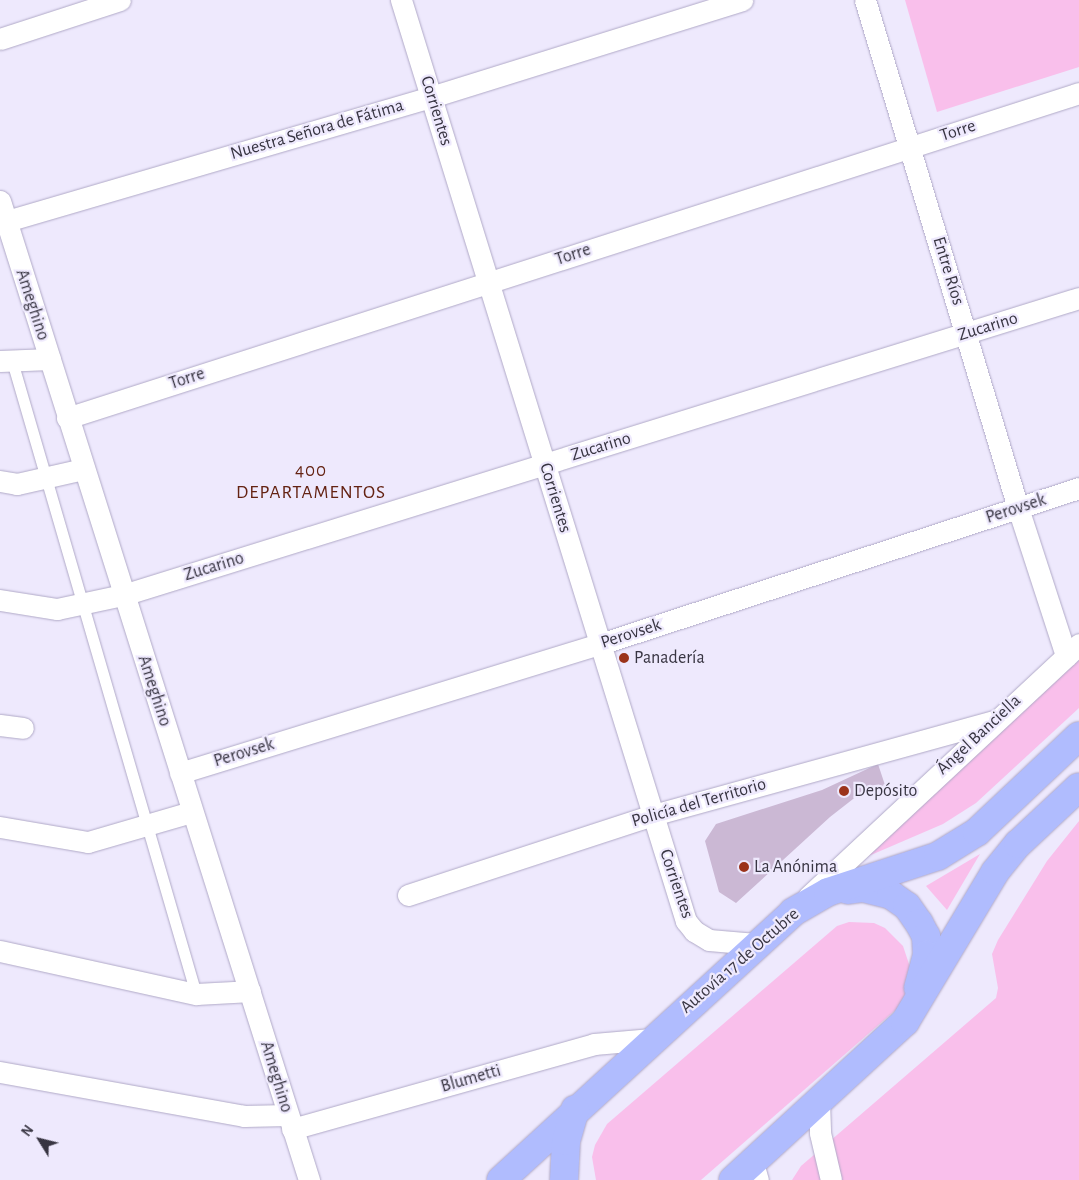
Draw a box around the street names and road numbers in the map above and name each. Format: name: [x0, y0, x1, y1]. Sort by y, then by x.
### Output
street label: Corrientes: [415, 74, 457, 148]
street label: Nuestra Señora de Fátima: [228, 95, 406, 165]
street label: Torre: [937, 115, 979, 147]
street label: Entre Ríos: [927, 234, 969, 308]
street label: Torre: [552, 239, 594, 271]
street label: Ameghino: [10, 267, 54, 343]
street label: Zucarino: [955, 308, 1021, 346]
street label: Torre: [166, 363, 208, 395]
street label: Zucarino: [568, 428, 634, 466]
street label: Corrientes: [534, 461, 576, 535]
street label: Perovsek: [983, 489, 1049, 529]
street label: Zucarino: [181, 548, 247, 586]
street label: Perovsek: [598, 614, 664, 654]
street label: Ameghino: [132, 653, 176, 729]
street label: Ángel Banciella: [932, 690, 1026, 780]
street label: Perovsek: [211, 734, 277, 772]
street label: Policía del Territorio: [629, 773, 769, 833]
street label: Corrientes: [654, 847, 698, 921]
street label: Autovía 17 de Octubre: [676, 904, 804, 1018]
street label: Ameghino: [255, 1039, 297, 1115]
street label: Blumetti: [438, 1060, 504, 1098]

